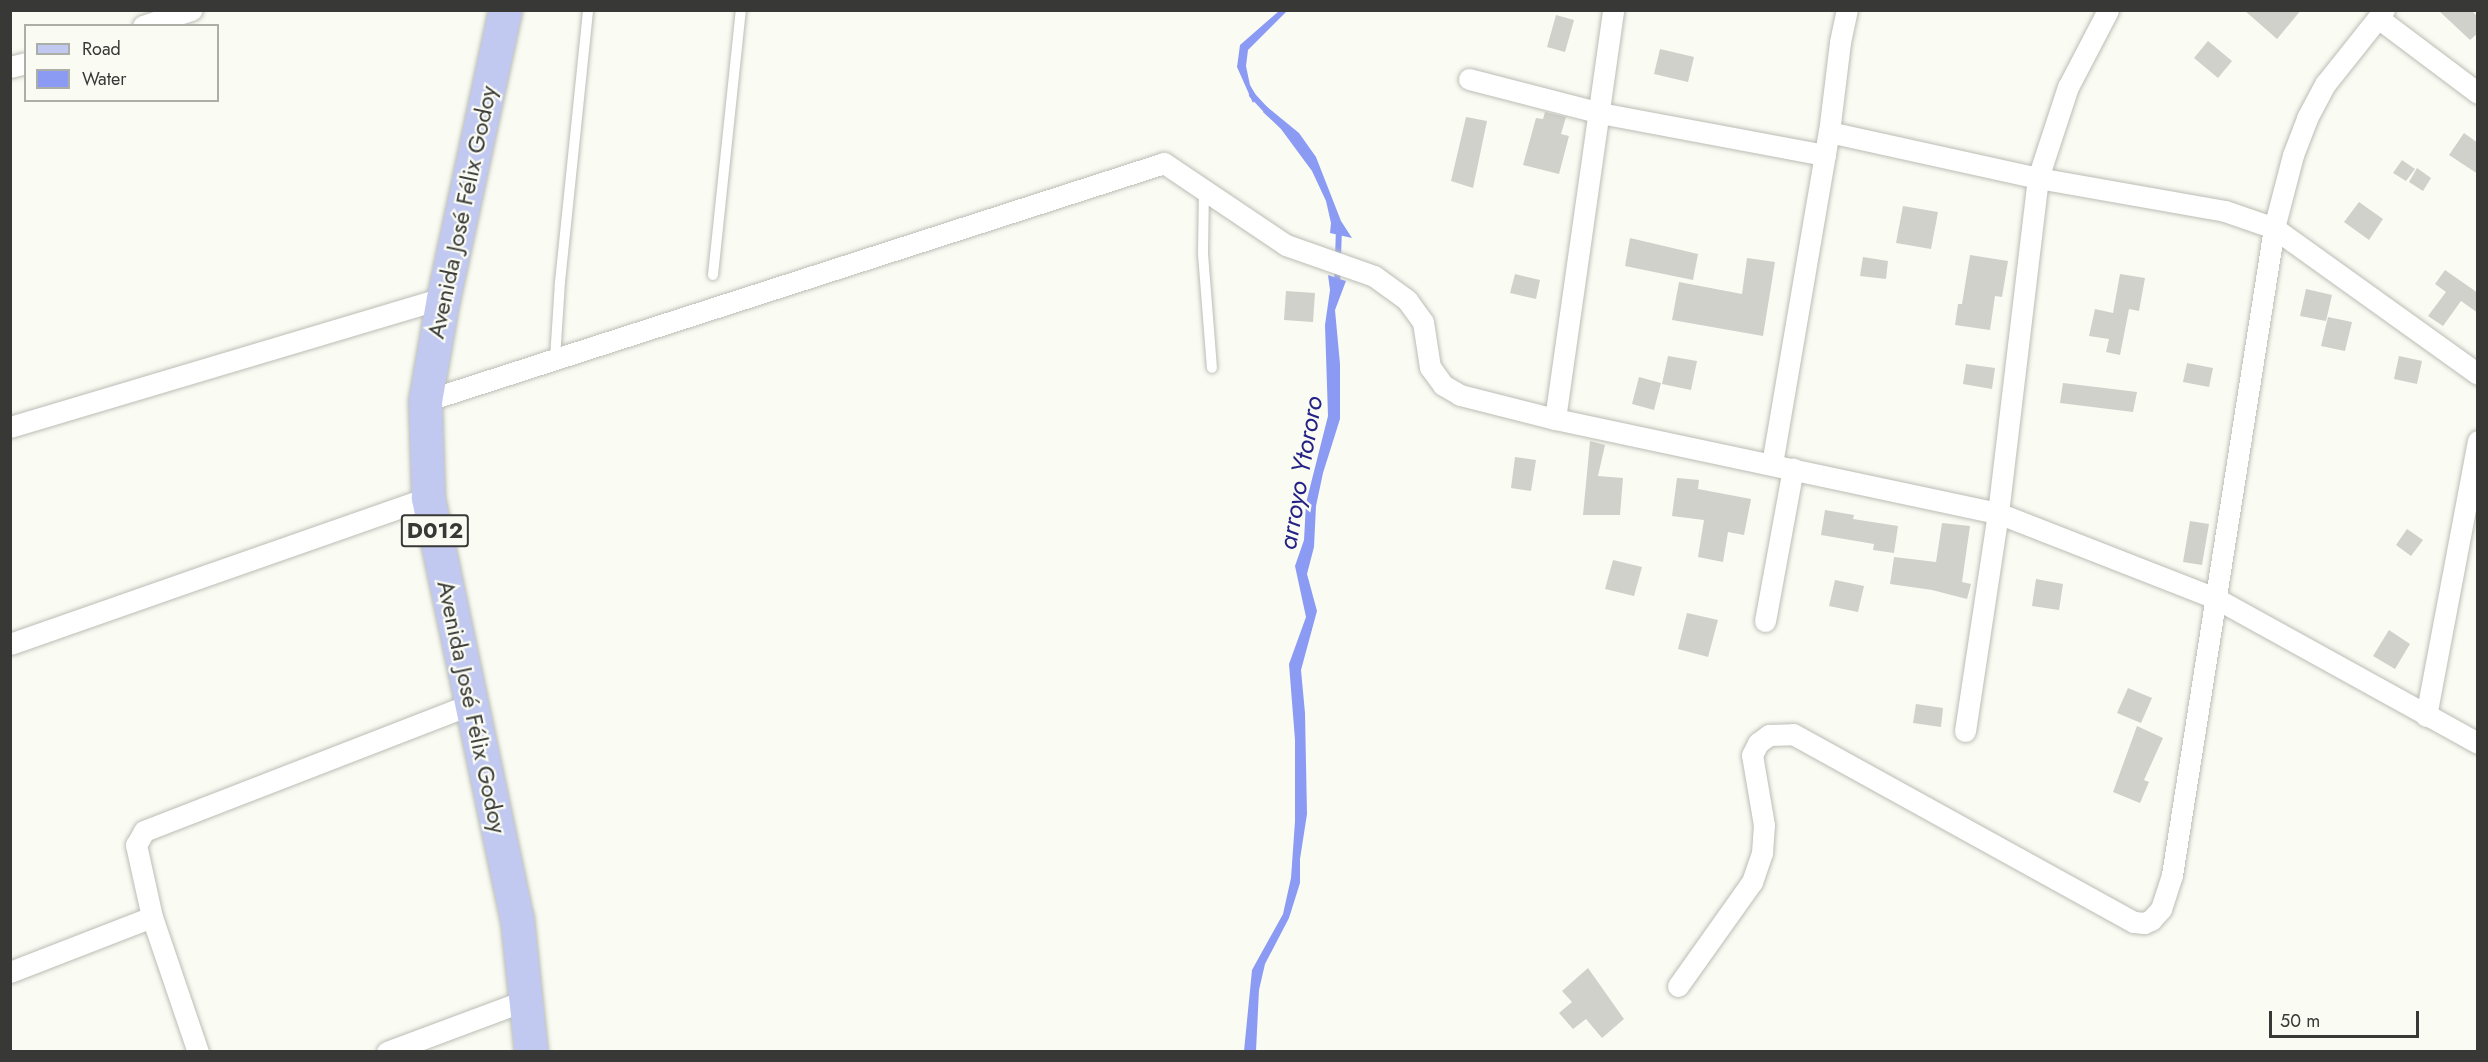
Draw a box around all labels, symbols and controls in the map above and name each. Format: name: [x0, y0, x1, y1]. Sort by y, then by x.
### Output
legend: [24, 24, 219, 102]
text: Road: [82, 36, 121, 62]
text: Water: [82, 66, 126, 92]
street label: Avenida José Félix Godoy: [421, 83, 503, 341]
water label: arroyo Ytororo: [1272, 394, 1330, 552]
road number: D012: [400, 512, 470, 550]
street label: Avenida José Félix Godoy: [431, 578, 513, 836]
scale bar: [2272, 999, 2422, 1037]
text: 50 m: [2280, 1008, 2320, 1034]

